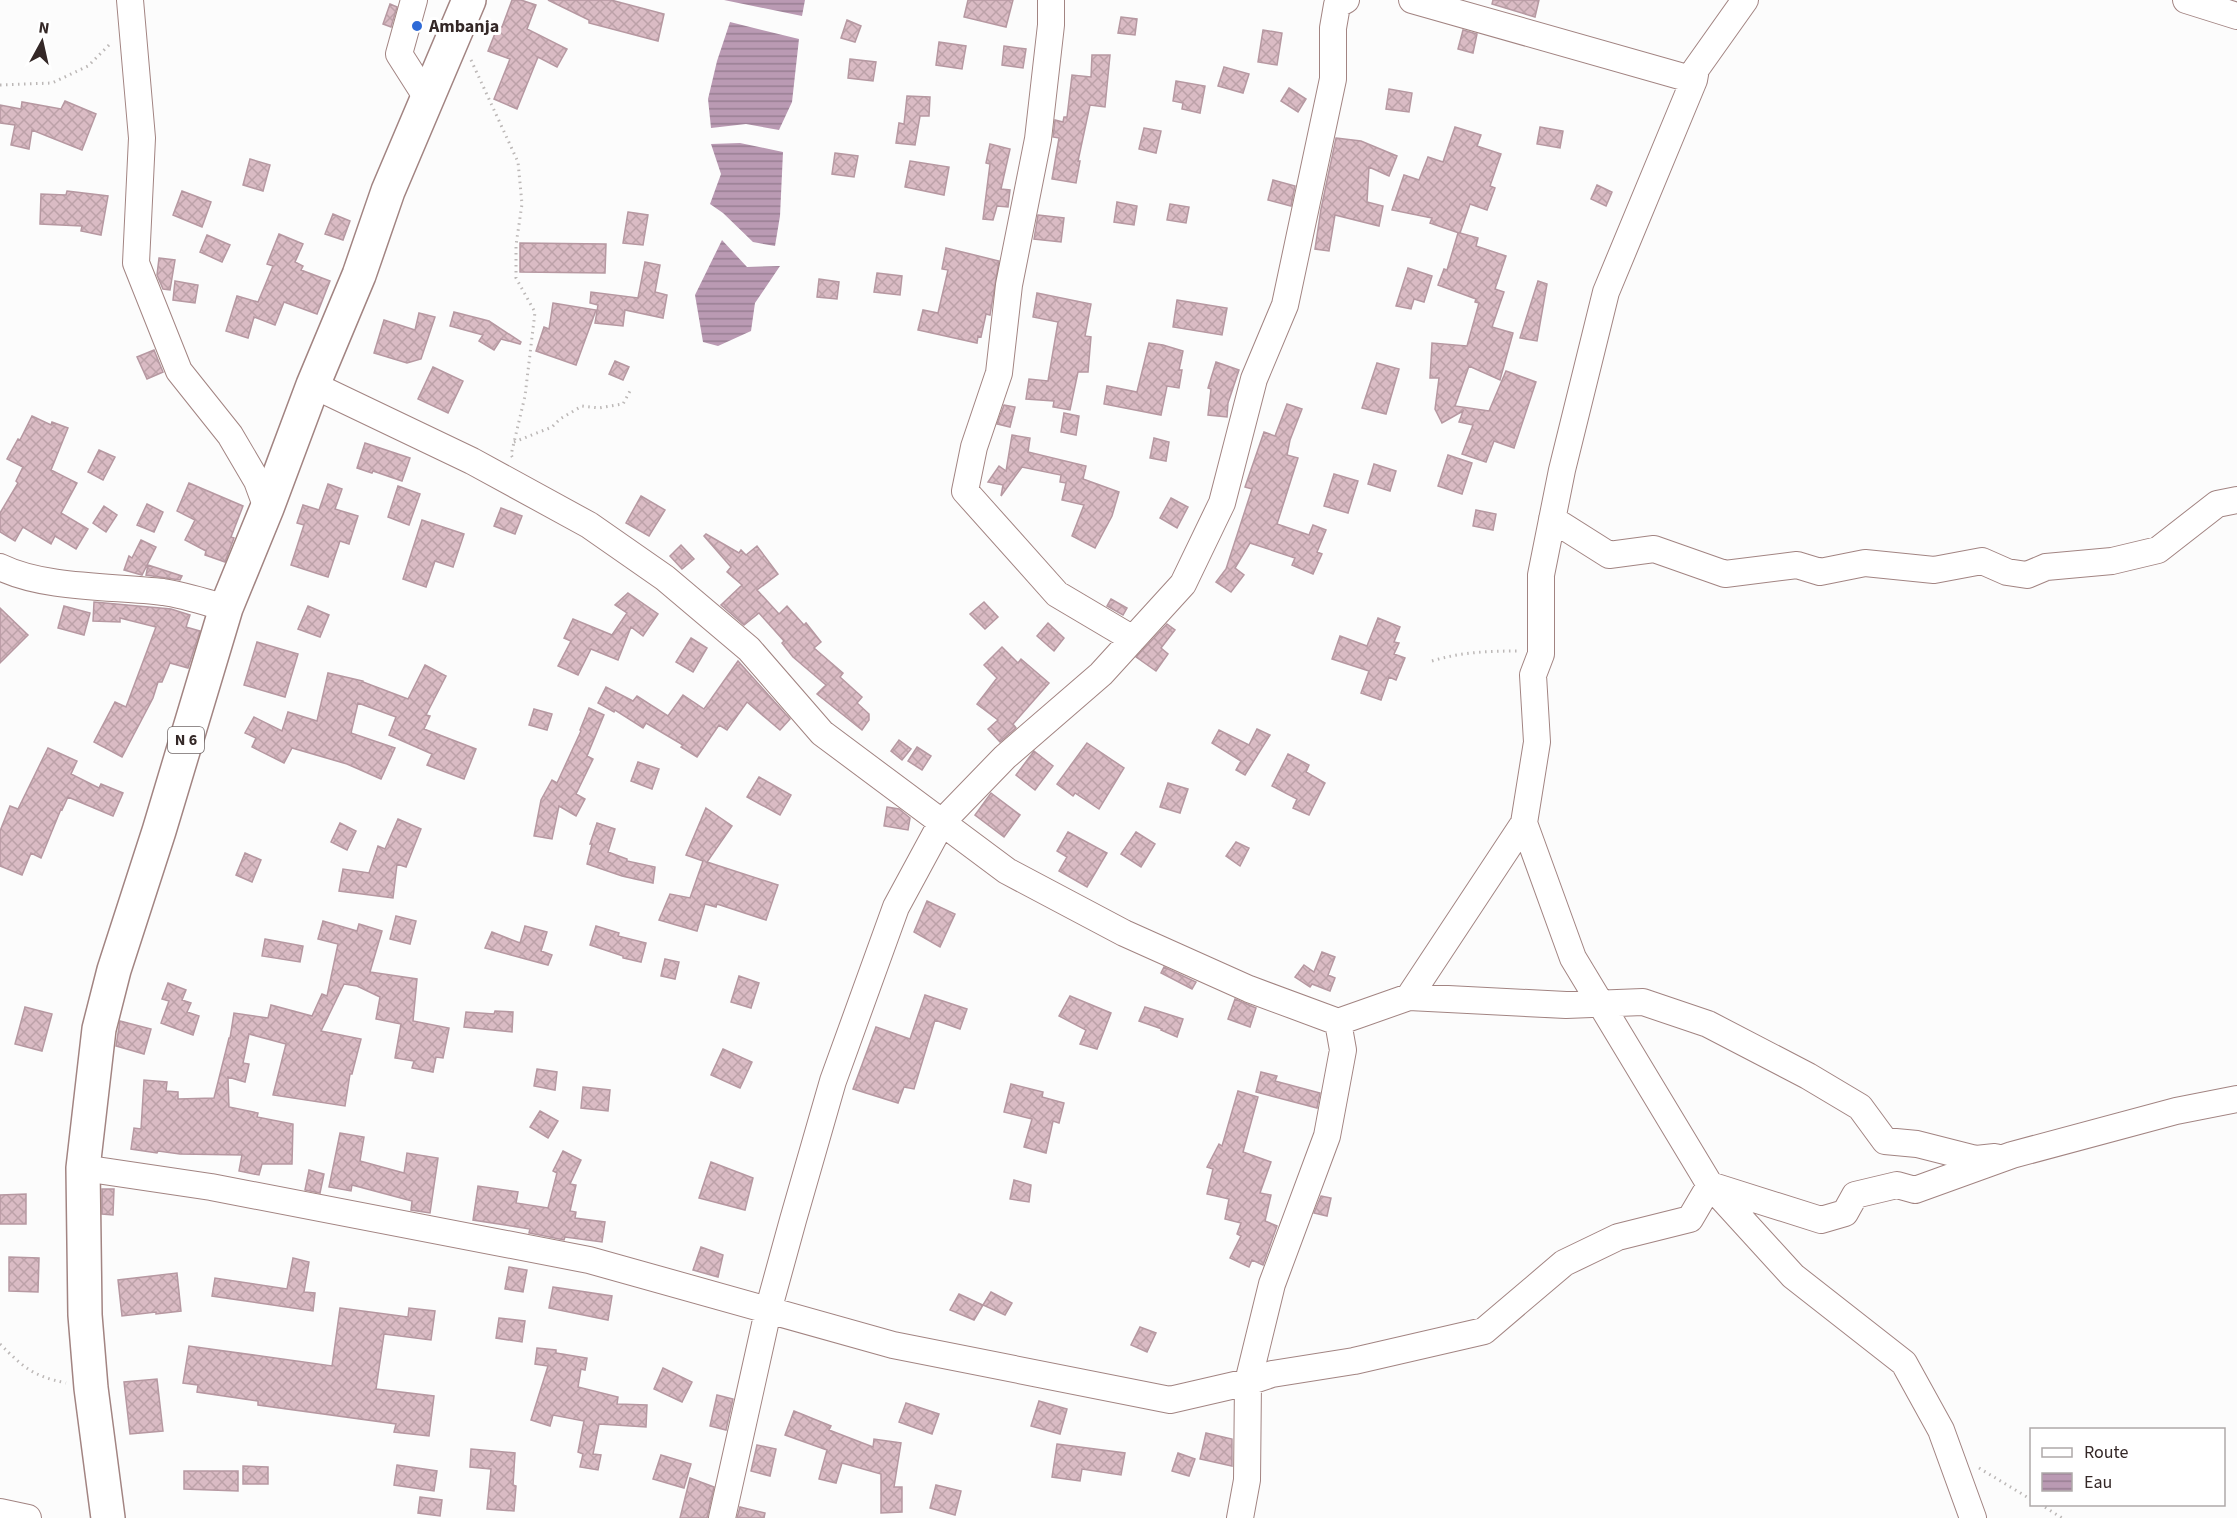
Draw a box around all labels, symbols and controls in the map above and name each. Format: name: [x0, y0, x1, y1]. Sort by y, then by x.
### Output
north arrow: [12, 12, 72, 72]
place label: Ambanja: [428, 14, 499, 39]
text: N: [37, 17, 51, 40]
marker: Ambanja: [410, 19, 424, 33]
road number: N 6: [168, 727, 204, 753]
legend: [2030, 1428, 2225, 1506]
text: Route: [2084, 1440, 2128, 1465]
text: Eau: [2084, 1470, 2112, 1495]

